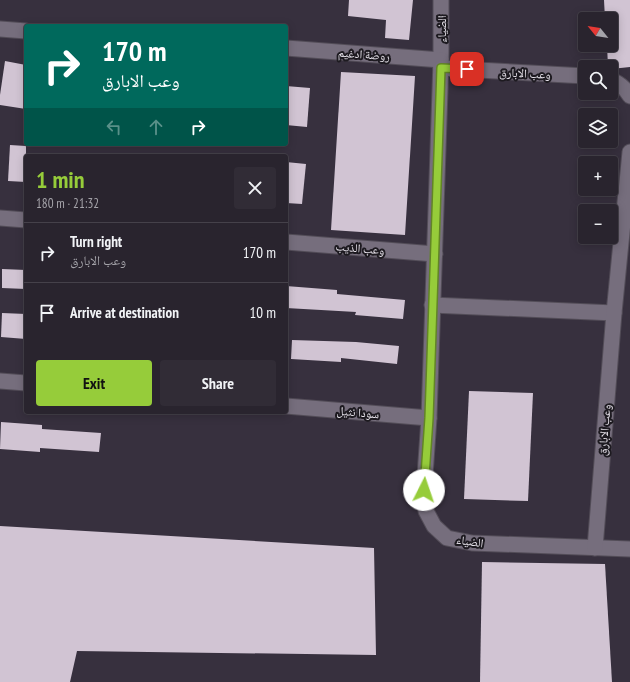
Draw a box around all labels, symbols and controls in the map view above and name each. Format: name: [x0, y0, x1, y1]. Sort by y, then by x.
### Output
north arrow: [578, 12, 618, 52]
map controls: [578, 12, 618, 244]
street label: الضياء: [434, 15, 449, 43]
text: 170 m: [102, 32, 166, 69]
icon: right: [36, 40, 88, 92]
street label: روضة ادغيم: [337, 45, 391, 64]
pin: [450, 52, 484, 86]
icon: arrive: [456, 58, 478, 80]
button: search: [578, 60, 618, 100]
street label: وعب الابارق: [499, 64, 551, 82]
text: وعب الابارق: [102, 69, 180, 92]
button: layers: [578, 108, 618, 148]
icon: left: [103, 116, 125, 138]
icon: ahead: [145, 116, 167, 138]
icon: right: [187, 116, 209, 138]
button: +: [578, 156, 618, 196]
text: 1 min: [36, 164, 84, 195]
button: close: [234, 167, 276, 209]
text: 180 m · 21:32: [36, 195, 99, 212]
button: −: [578, 204, 618, 244]
text: Turn right: [70, 232, 122, 251]
street label: وعب الذيب: [335, 238, 385, 258]
icon: right: [36, 242, 58, 264]
text: 170 m: [243, 243, 276, 262]
text: وعب الابارق: [70, 252, 126, 269]
icon: arrive: [36, 302, 58, 324]
text: Arrive at destination: [70, 303, 179, 322]
text: 10 m: [250, 303, 276, 322]
button: Exit: [36, 360, 152, 406]
button: Share: [160, 360, 276, 406]
street label: سودا نثيل: [336, 403, 380, 422]
street label: وعب الابارق: [594, 404, 614, 457]
position arrow: [403, 469, 445, 511]
street label: الضياء: [455, 532, 485, 551]

